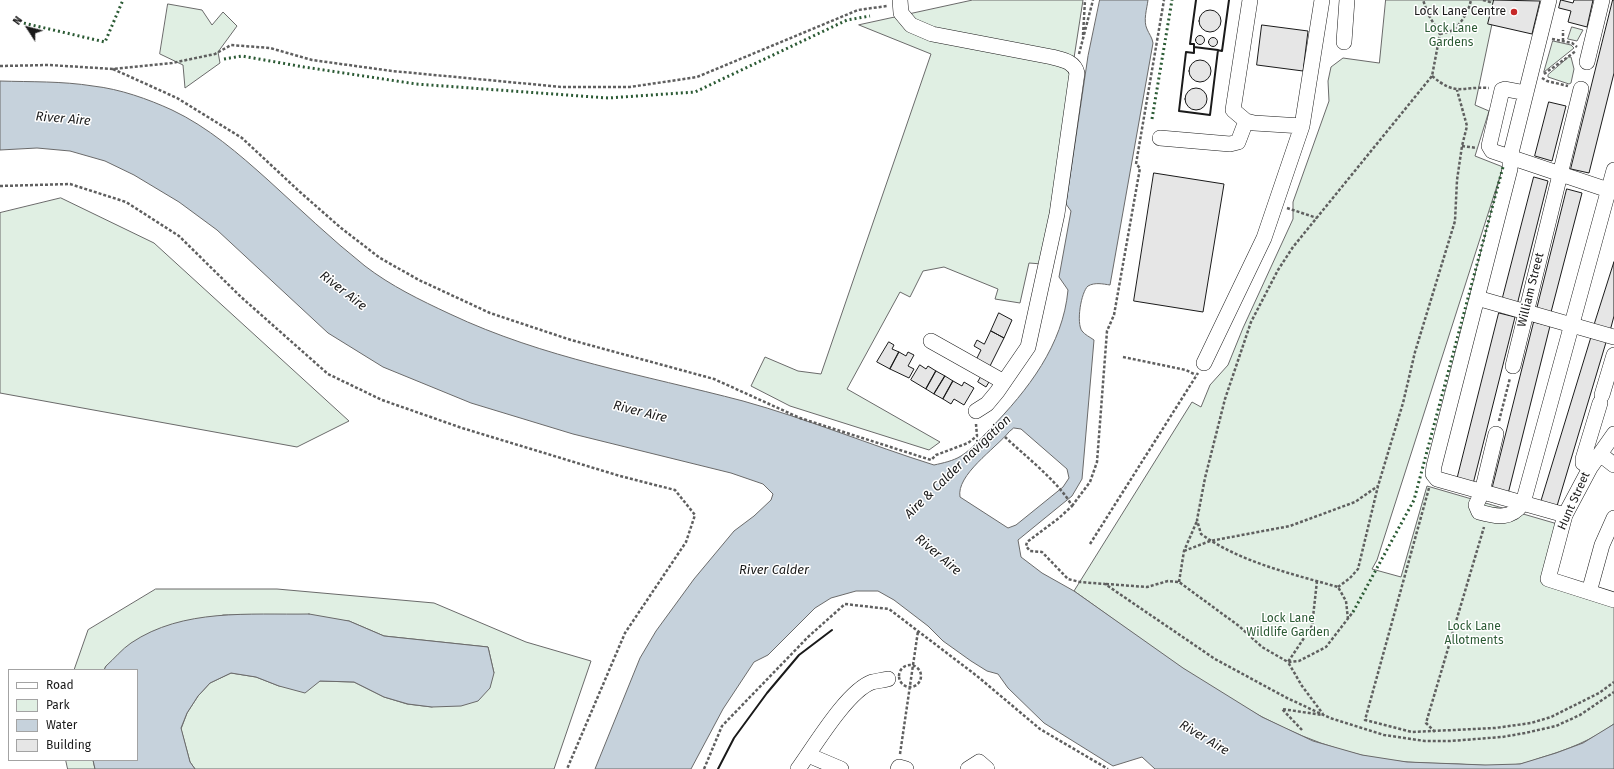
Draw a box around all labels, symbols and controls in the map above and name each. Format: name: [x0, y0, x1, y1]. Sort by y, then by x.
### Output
place label: Lock Lane Centre: [1414, 5, 1506, 19]
marker: Lock Lane Centre: [1509, 7, 1519, 17]
north arrow: [8, 8, 48, 48]
text: N: [10, 14, 25, 27]
park label: Lock Lane Gardens: [1424, 22, 1478, 50]
water label: River Aire: [35, 109, 91, 129]
street label: William Street: [1515, 251, 1547, 329]
water label: River Aire: [317, 268, 369, 314]
water label: River Aire: [611, 398, 669, 426]
water label: Aire & Calder navigation: [901, 412, 1015, 522]
street label: Hunt Street: [1555, 470, 1593, 532]
water label: River Aire: [912, 531, 964, 579]
water label: River Calder: [739, 562, 809, 578]
park label: Lock Lane Wildlife Garden: [1246, 612, 1330, 640]
park label: Lock Lane Allotments: [1445, 620, 1503, 648]
legend: [8, 669, 138, 761]
text: Road: [46, 678, 74, 692]
text: Park: [46, 698, 70, 712]
water label: River Aire: [1176, 717, 1232, 759]
text: Water: [46, 718, 77, 732]
text: Building: [46, 738, 91, 752]

